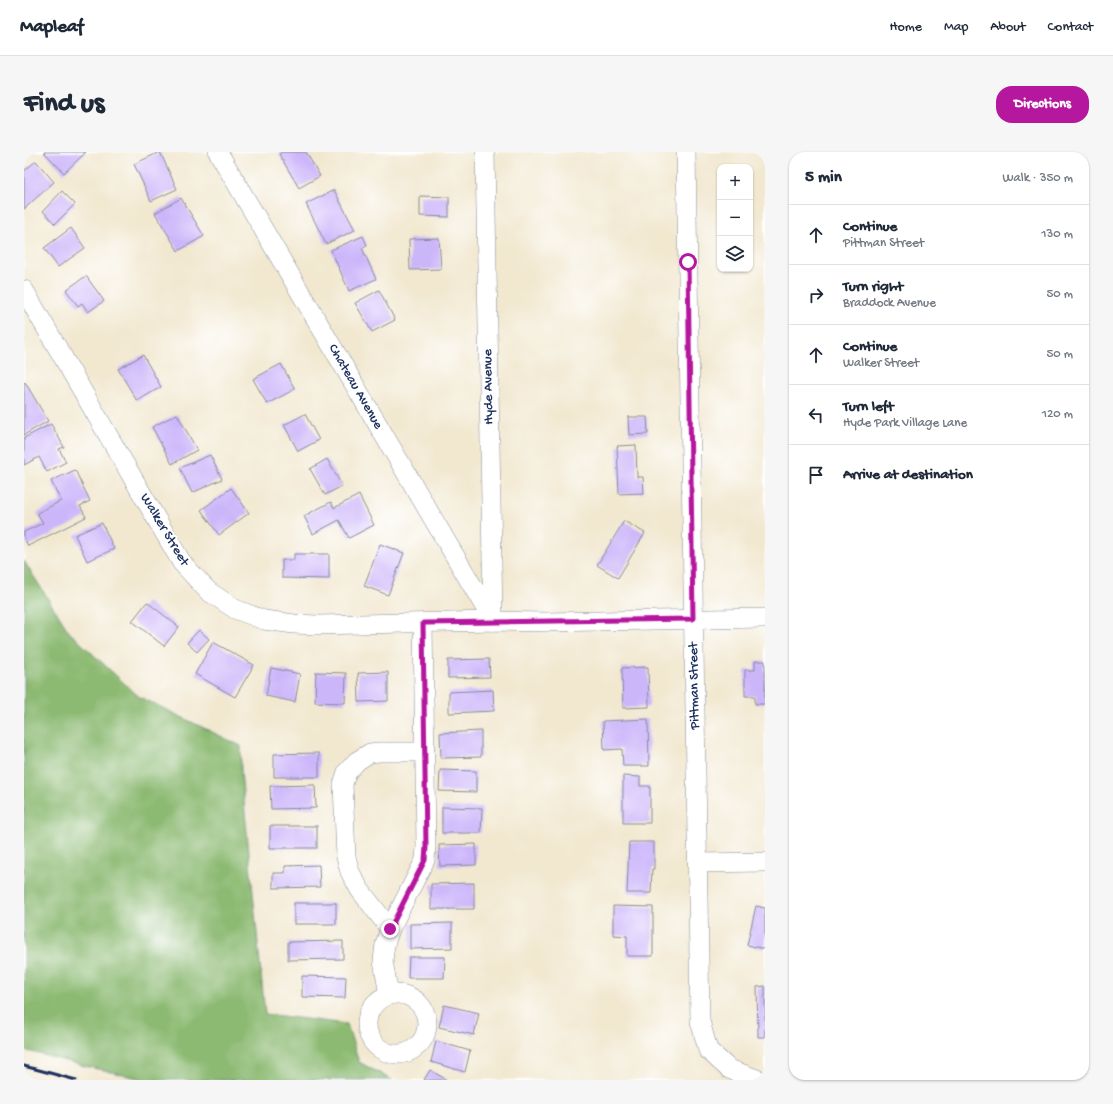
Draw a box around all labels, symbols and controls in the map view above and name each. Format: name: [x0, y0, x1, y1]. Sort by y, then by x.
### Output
text: Mapleaf: [20, 16, 83, 39]
text: Home: [890, 19, 922, 36]
text: Map: [944, 19, 968, 36]
text: About: [990, 19, 1026, 36]
text: Contact: [1048, 19, 1093, 36]
button: Directions: [996, 86, 1089, 123]
text: Find us: [24, 88, 104, 121]
map controls: [717, 164, 753, 272]
button: +: [717, 164, 753, 200]
text: 5 min: [805, 168, 842, 188]
text: Walk · 350 m: [1003, 171, 1073, 186]
button: −: [717, 200, 753, 236]
text: Continue: [843, 218, 897, 236]
icon: ahead: [805, 224, 827, 246]
text: 130 m: [1041, 227, 1073, 242]
button: layers: [717, 236, 753, 272]
text: Pittman Street: [843, 236, 924, 251]
route start: [679, 253, 697, 271]
text: Turn right: [843, 278, 903, 296]
icon: right: [805, 284, 827, 306]
text: 50 m: [1046, 287, 1073, 302]
text: Braddock Avenue: [843, 296, 936, 311]
text: Continue: [843, 338, 897, 356]
street label: Chateau Avenue: [324, 341, 387, 433]
icon: ahead: [805, 344, 827, 366]
text: 50 m: [1046, 347, 1073, 362]
street label: Hyde Avenue: [480, 348, 498, 425]
text: Walker Street: [843, 356, 919, 371]
text: Turn left: [843, 398, 894, 416]
icon: left: [805, 404, 827, 426]
text: 120 m: [1042, 407, 1073, 422]
text: Hyde Park Village Lane: [843, 416, 967, 431]
icon: arrive: [805, 464, 827, 486]
text: Arrive at destination: [843, 466, 973, 484]
street label: Walker Street: [136, 491, 193, 571]
street label: Pittman Street: [686, 641, 704, 731]
route end: [381, 920, 399, 938]

